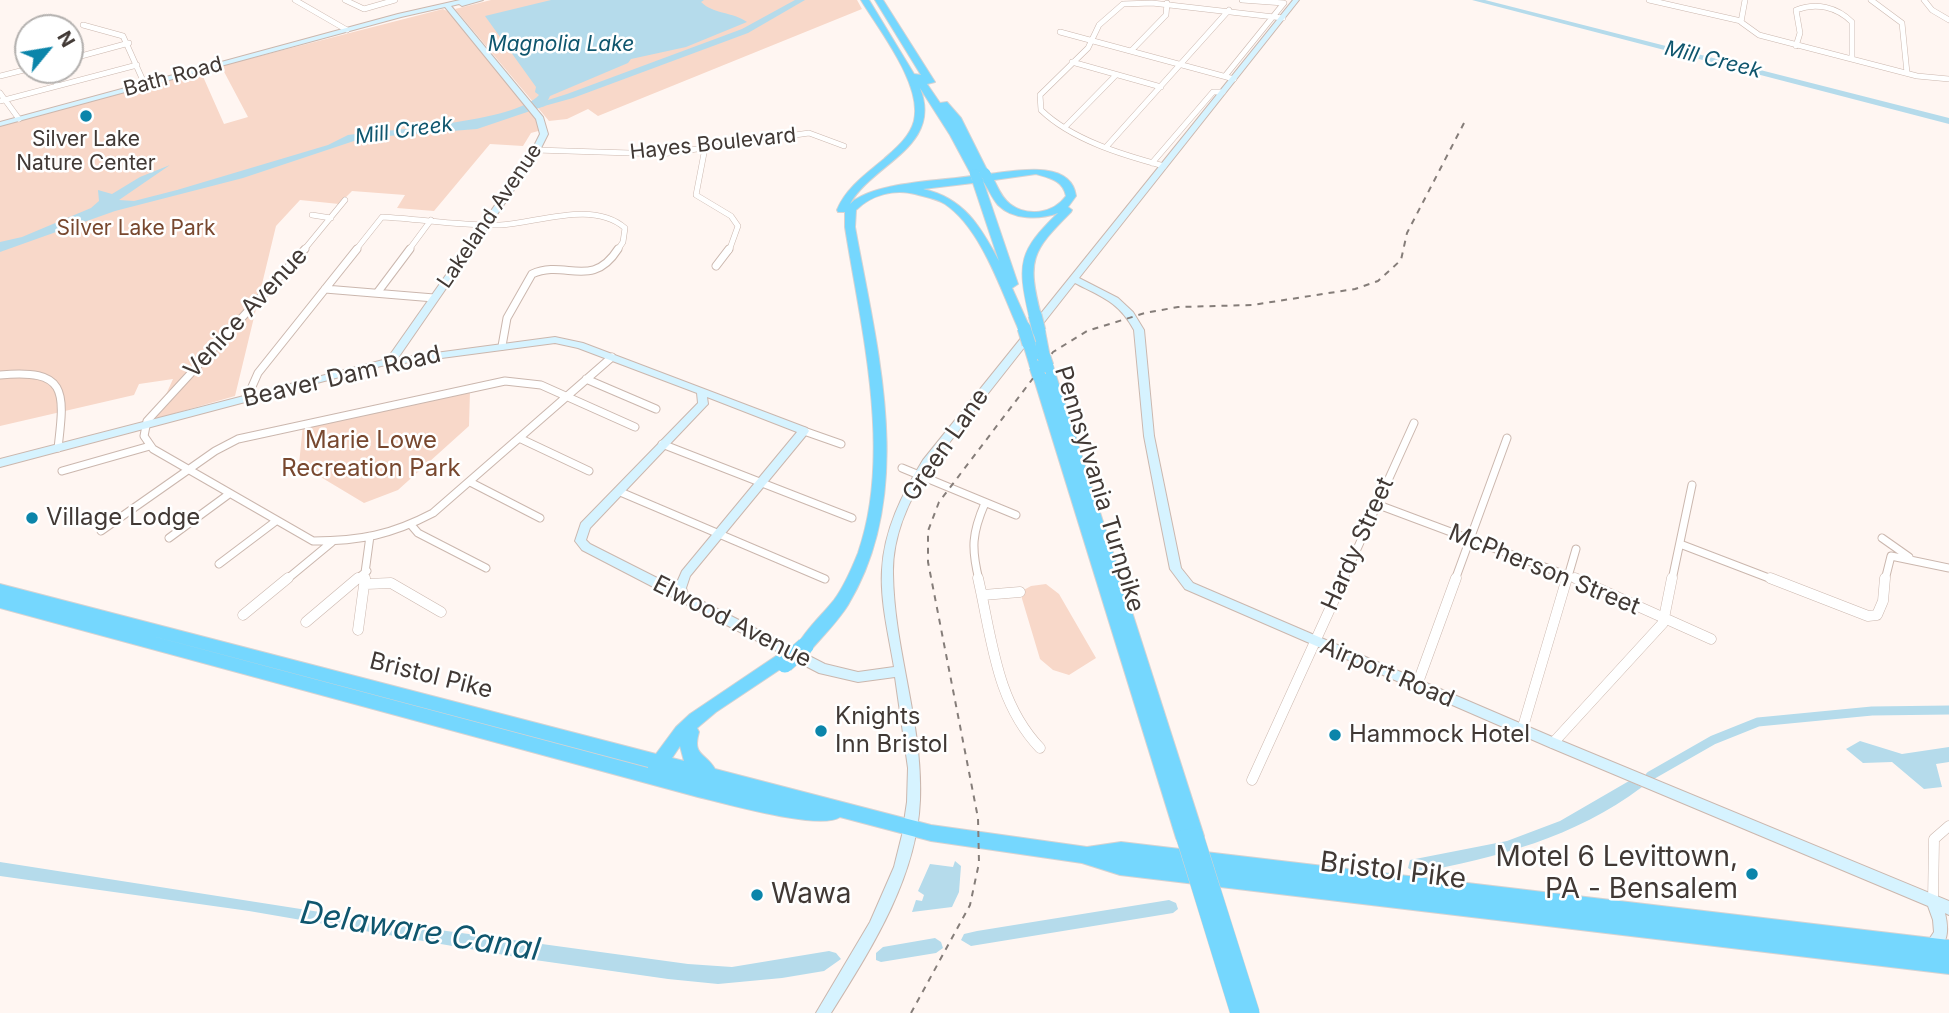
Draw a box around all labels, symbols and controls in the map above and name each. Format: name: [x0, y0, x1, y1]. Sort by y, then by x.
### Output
north arrow: [14, 14, 84, 84]
text: N: [52, 27, 79, 51]
water label: Magnolia Lake: [488, 32, 634, 58]
water label: Mill Creek: [1662, 36, 1764, 84]
street label: Bath Road: [121, 52, 225, 102]
marker: Silver Lake Nature Center: [78, 108, 94, 124]
water label: Mill Creek: [353, 112, 455, 150]
street label: Hayes Boulevard: [628, 123, 798, 165]
place label: Silver Lake Nature Center: [16, 127, 156, 177]
street label: Lakeland Avenue: [432, 139, 548, 293]
park label: Silver Lake Park: [56, 216, 216, 242]
street label: Venice Avenue: [178, 242, 314, 384]
street label: Beaver Dam Road: [240, 340, 444, 414]
street label: Pennsylvania Turnpike: [1048, 363, 1150, 615]
street label: Green Lane: [897, 383, 995, 507]
park label: Marie Lowe Recreation Park: [281, 427, 461, 483]
street label: Hardy Street: [1316, 473, 1400, 615]
place label: Village Lodge: [46, 504, 200, 532]
marker: Village Lodge: [24, 510, 40, 526]
street label: McPherson Street: [1444, 519, 1644, 621]
street label: Elwood Avenue: [648, 570, 816, 674]
street label: Airport Road: [1316, 632, 1458, 714]
street label: Bristol Pike: [366, 647, 496, 705]
place label: Knights Inn Bristol: [835, 703, 948, 759]
place label: Hammock Hotel: [1349, 721, 1530, 749]
marker: Knights Inn Bristol: [813, 723, 829, 739]
marker: Hammock Hotel: [1327, 727, 1343, 743]
place label: Motel 6 Levittown, PA - Bensalem: [1496, 841, 1738, 907]
street label: Bristol Pike: [1318, 845, 1468, 897]
marker: Motel 6 Levittown, PA - Bensalem: [1744, 866, 1760, 882]
place label: Wawa: [771, 878, 852, 912]
marker: Wawa: [749, 887, 765, 903]
water label: Delaware Canal: [297, 894, 543, 970]

